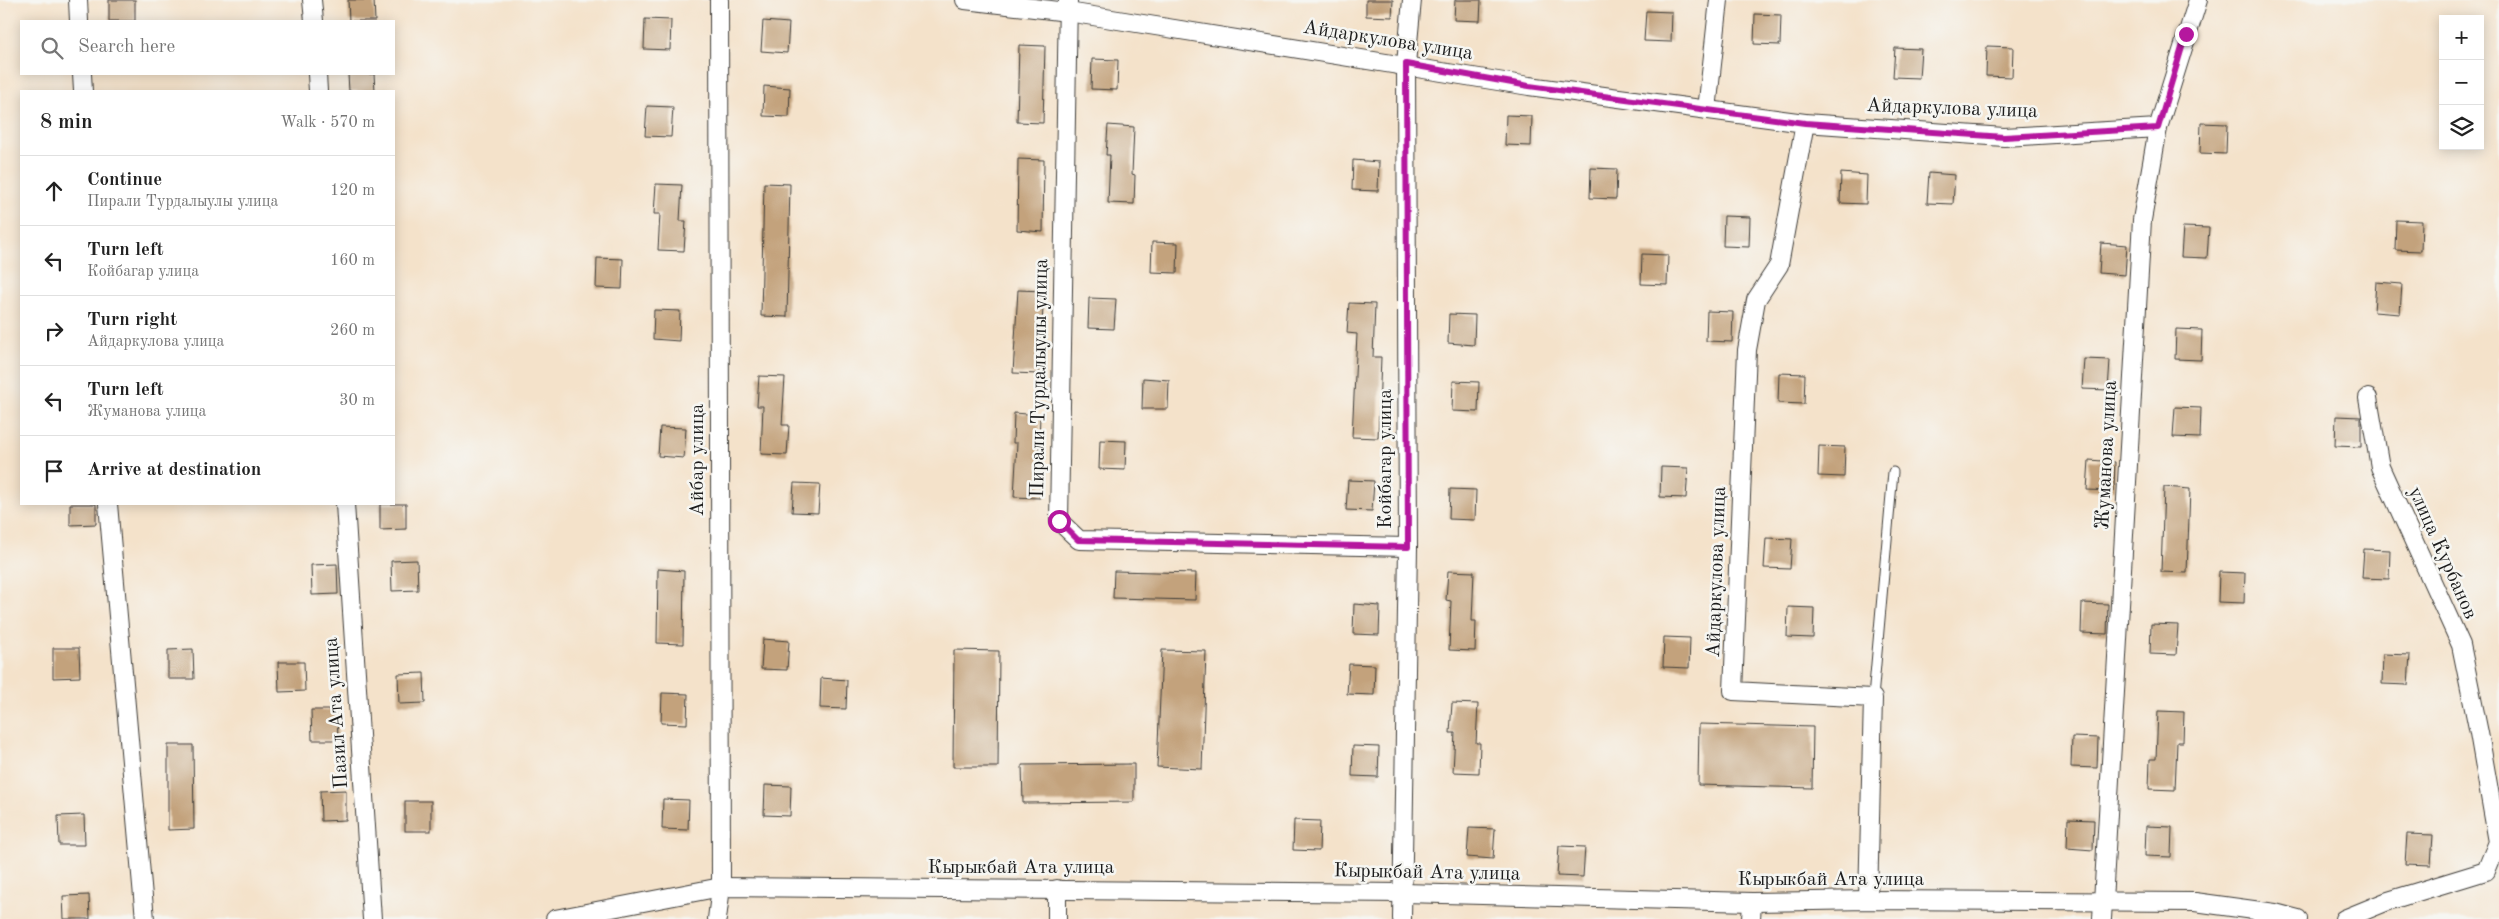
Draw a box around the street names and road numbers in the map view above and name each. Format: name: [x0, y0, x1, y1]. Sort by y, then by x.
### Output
street label: Айдаркулова улица: [1302, 18, 1475, 64]
street label: Айдаркулова улица: [1866, 96, 2038, 122]
street label: Пирали Турдалыулы улица: [1028, 258, 1052, 498]
street label: Жуманова улица: [2093, 380, 2121, 530]
street label: Койбагар улица: [1376, 389, 1396, 529]
street label: Айбар улица: [688, 403, 708, 516]
street label: улица Курбанов: [2404, 484, 2480, 622]
street label: Айдаркулова улица: [1704, 486, 1730, 658]
street label: Пазил Ата улица: [322, 636, 352, 790]
street label: Кырыкбай Ата улица: [928, 858, 1115, 878]
street label: Кырыкбай Ата улица: [1333, 861, 1521, 885]
street label: Кырыкбай Ата улица: [1738, 870, 1925, 890]

